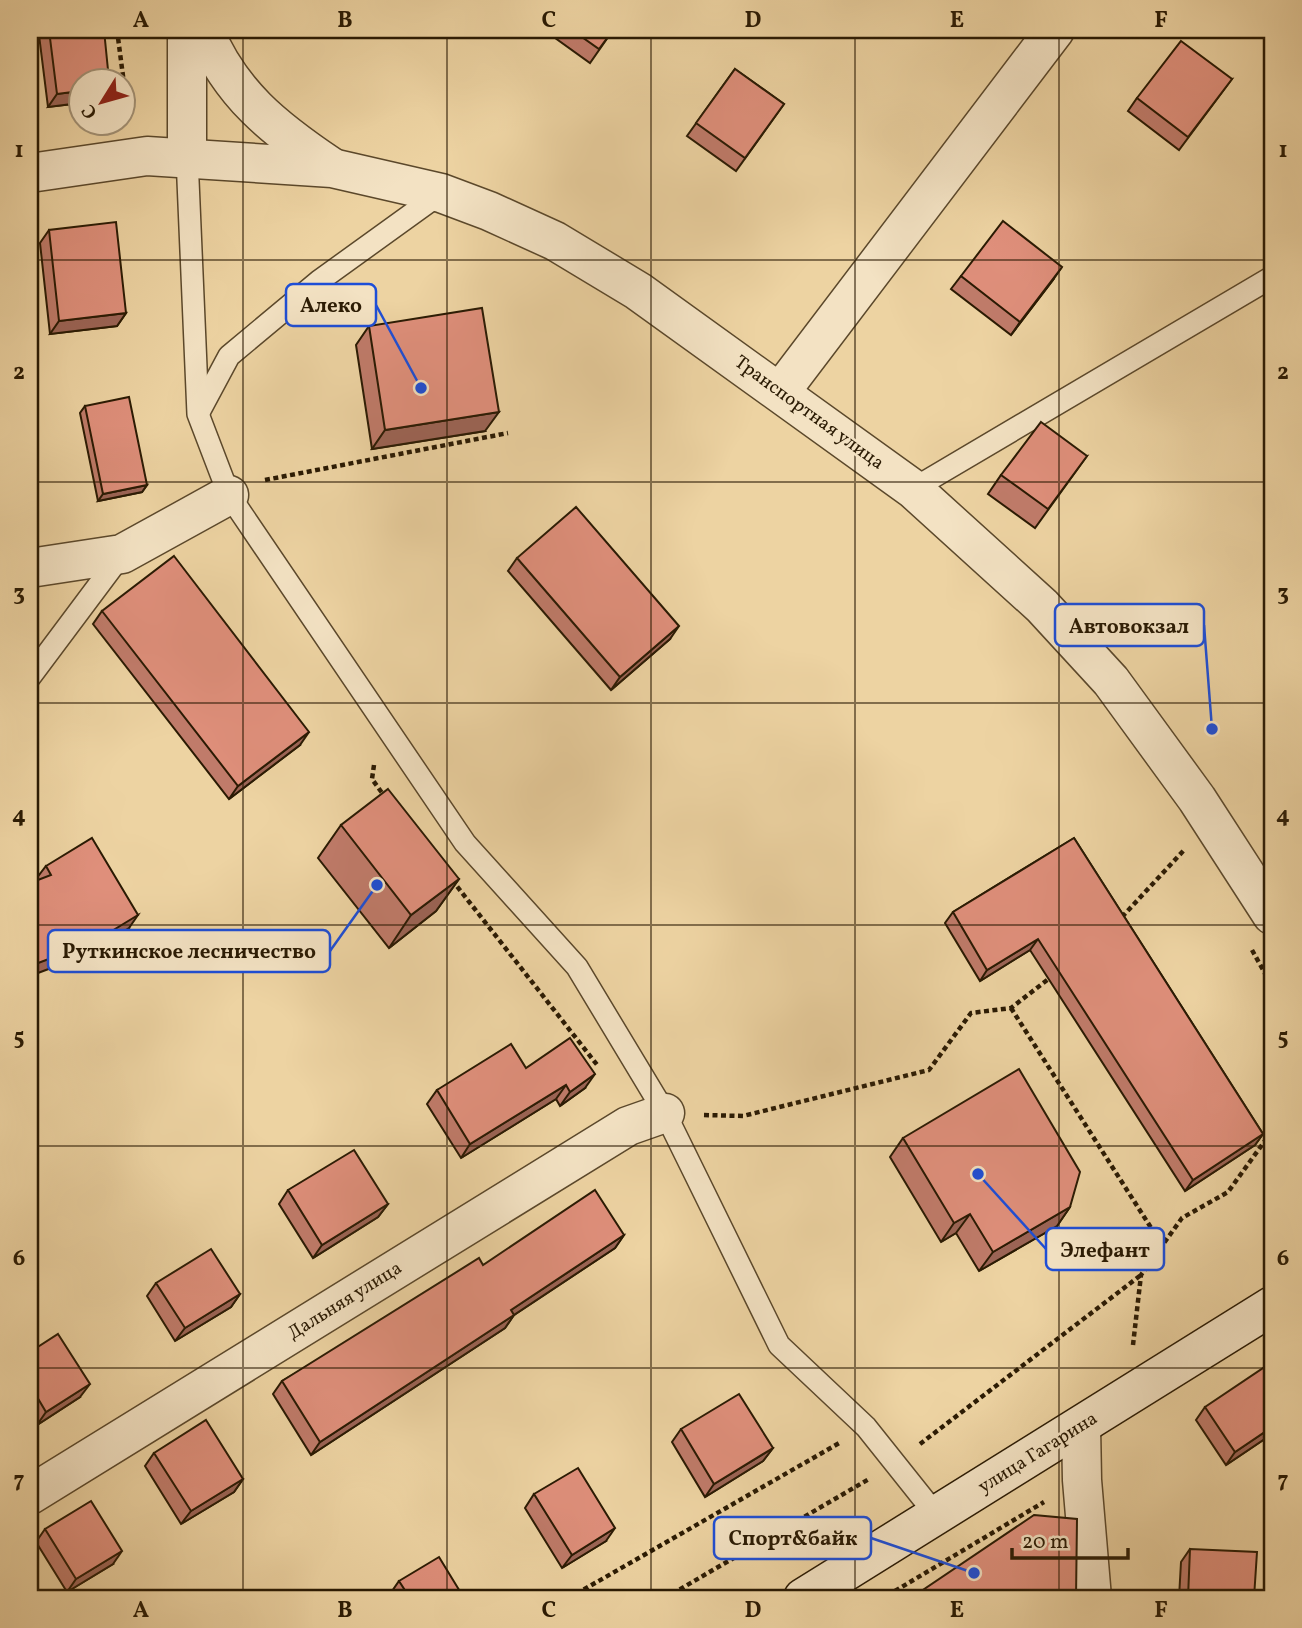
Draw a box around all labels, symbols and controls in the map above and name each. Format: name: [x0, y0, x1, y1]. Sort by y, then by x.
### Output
text: A: [133, 5, 149, 37]
text: B: [337, 5, 353, 37]
text: C: [542, 5, 556, 37]
text: D: [745, 5, 762, 37]
text: E: [950, 5, 964, 37]
text: F: [1154, 5, 1168, 37]
north arrow: [66, 66, 136, 136]
text: С: [76, 98, 104, 124]
text: 1: [14, 135, 24, 167]
text: 1: [1278, 135, 1288, 167]
callout: Алеко: [286, 284, 376, 326]
text: Алеко: [300, 292, 362, 321]
street label: Транспортная улица: [729, 350, 889, 476]
text: 2: [13, 357, 25, 389]
text: 2: [1277, 357, 1289, 389]
text: 3: [13, 578, 25, 610]
text: 3: [1277, 578, 1289, 610]
callout: Автовокзал: [1055, 604, 1204, 646]
text: Автовокзал: [1069, 613, 1189, 642]
text: 4: [12, 800, 26, 832]
text: 4: [1276, 800, 1290, 832]
callout: Руткинское лесничество: [48, 930, 330, 972]
text: Руткинское лесничество: [62, 938, 316, 967]
text: 5: [13, 1022, 25, 1054]
text: 5: [1277, 1022, 1289, 1054]
callout: Элефант: [1046, 1228, 1164, 1270]
text: Элефант: [1060, 1237, 1150, 1266]
text: 6: [13, 1243, 25, 1275]
text: 6: [1277, 1243, 1289, 1275]
street label: Дальняя улица: [283, 1255, 407, 1347]
street label: улица Гагарина: [973, 1406, 1103, 1500]
text: 7: [14, 1465, 25, 1497]
text: 7: [1278, 1465, 1289, 1497]
scale bar: [1012, 1516, 1127, 1560]
callout: Спорт&байк: [714, 1517, 871, 1559]
text: Спорт&байк: [728, 1525, 858, 1554]
text: 20 m: [1022, 1528, 1068, 1557]
text: A: [133, 1595, 149, 1627]
text: B: [337, 1595, 353, 1627]
text: C: [542, 1595, 556, 1627]
text: D: [745, 1595, 762, 1627]
text: E: [950, 1595, 964, 1627]
text: F: [1154, 1595, 1168, 1627]

